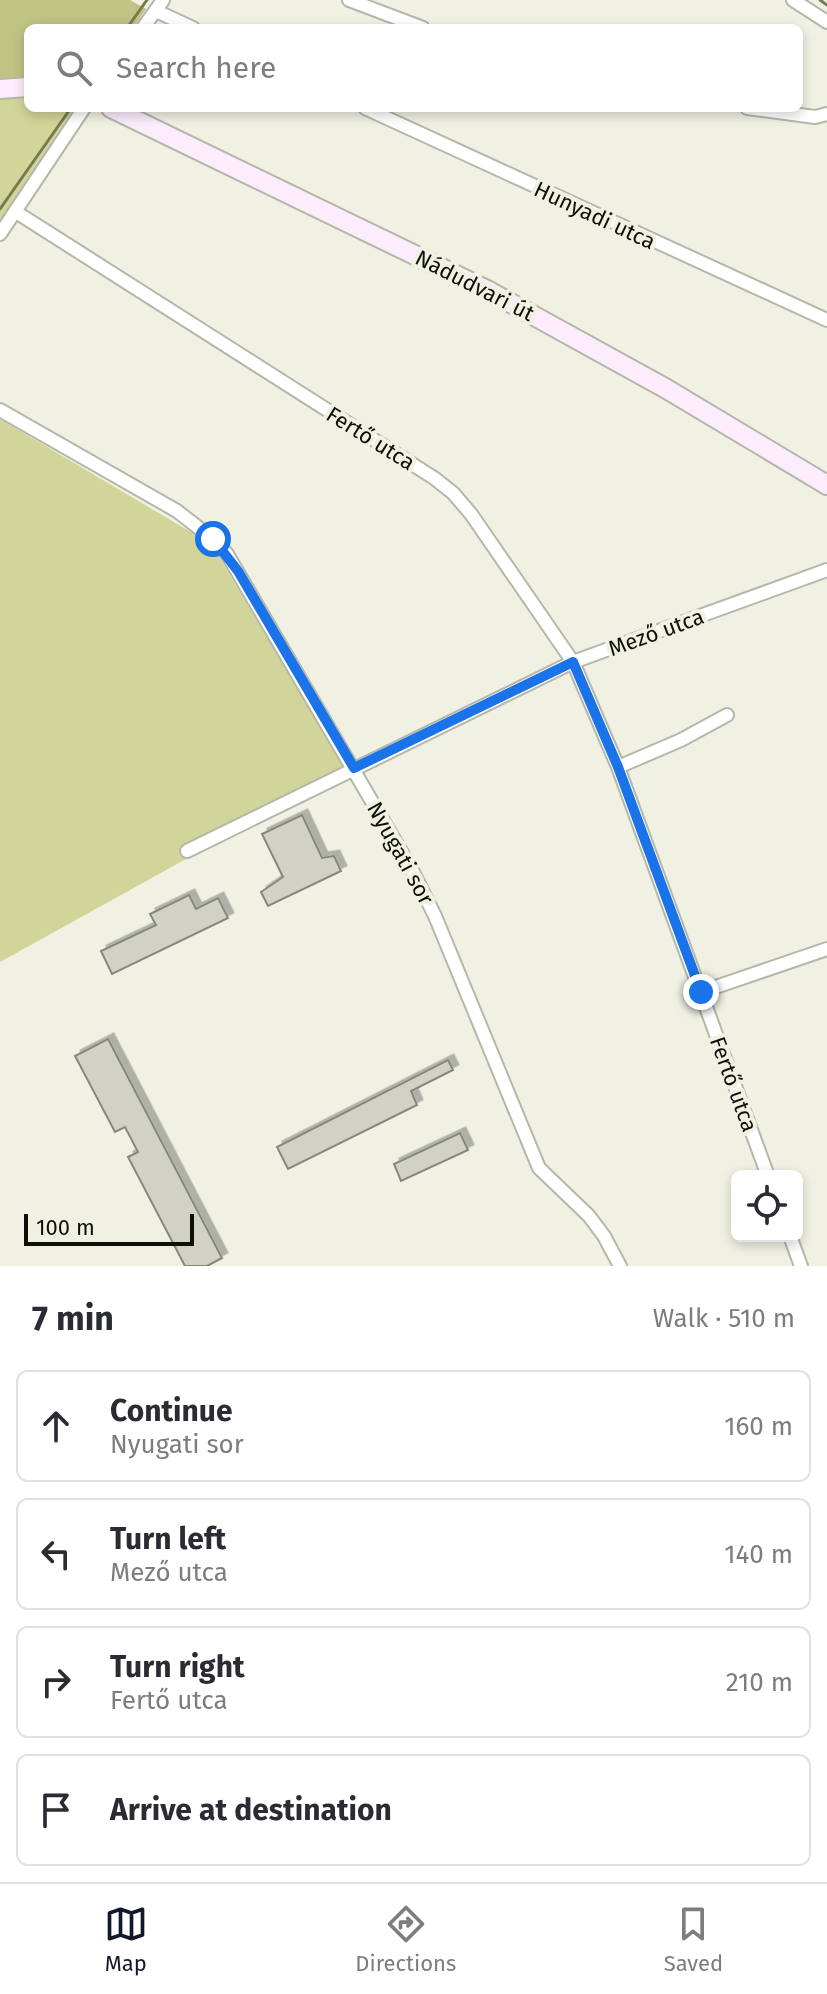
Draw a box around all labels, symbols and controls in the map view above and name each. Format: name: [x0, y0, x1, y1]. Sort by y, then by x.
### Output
search box: [24, 24, 803, 112]
icon: search: [52, 46, 96, 90]
text: Search here: [116, 50, 276, 86]
street label: Hunyadi utca: [530, 176, 660, 255]
street label: Nádudvari út: [411, 244, 539, 327]
street label: Fertő utca: [321, 401, 420, 476]
route start: [195, 521, 231, 557]
street label: Mező utca: [605, 603, 708, 662]
street label: Nyugati sor: [361, 797, 440, 910]
route end: [683, 974, 719, 1010]
street label: Fertő utca: [704, 1033, 763, 1136]
map controls: [731, 1170, 803, 1242]
button: locate: [731, 1170, 803, 1242]
scale bar: [24, 1210, 194, 1246]
text: 100 m: [36, 1214, 95, 1241]
text: 7 min: [32, 1298, 114, 1339]
text: Walk · 510 m: [653, 1303, 795, 1334]
text: Continue: [110, 1393, 233, 1429]
icon: ahead: [34, 1404, 78, 1448]
text: 160 m: [724, 1411, 793, 1442]
text: Nyugati sor: [110, 1429, 244, 1460]
text: Turn left: [110, 1521, 226, 1557]
icon: left: [34, 1532, 78, 1576]
text: 140 m: [724, 1539, 793, 1570]
text: Mező utca: [110, 1557, 228, 1588]
text: Turn right: [110, 1649, 245, 1685]
icon: right: [34, 1660, 78, 1704]
text: 210 m: [726, 1667, 793, 1698]
text: Fertő utca: [110, 1685, 228, 1716]
icon: arrive: [34, 1788, 78, 1832]
text: Arrive at destination: [110, 1792, 392, 1828]
tab: Map: [104, 1902, 148, 1977]
tab: Directions: [355, 1902, 456, 1977]
tab: Saved: [664, 1902, 723, 1977]

